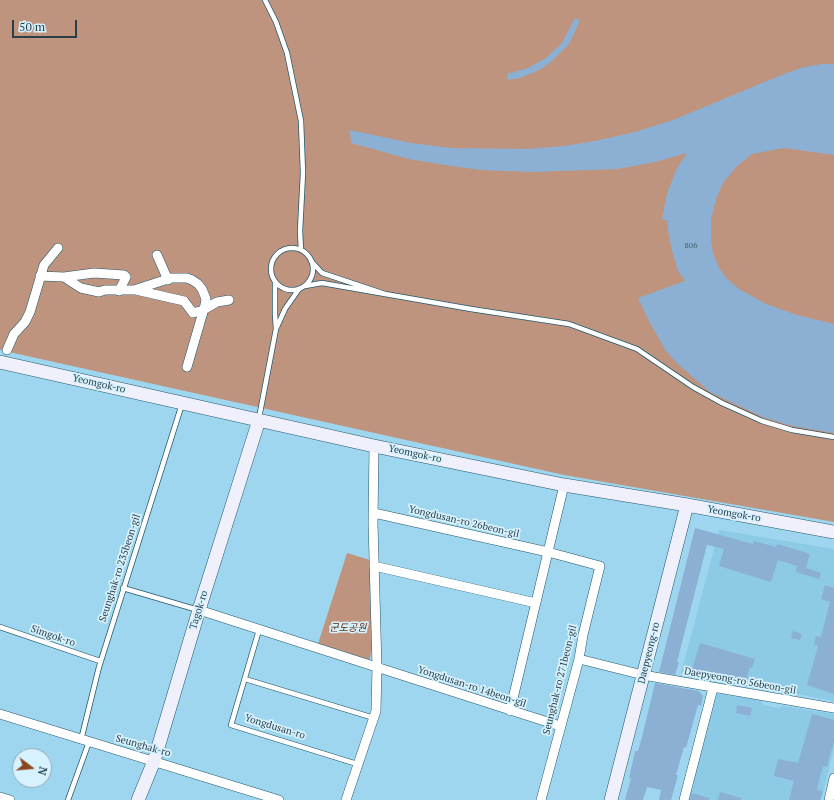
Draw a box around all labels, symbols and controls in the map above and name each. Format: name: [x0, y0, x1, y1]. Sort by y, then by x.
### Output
scale bar: [14, 12, 79, 38]
text: 50 m: [19, 19, 45, 34]
house number: 806: [685, 241, 697, 251]
street label: Yeomgok-ro: [71, 372, 127, 396]
street label: Yeomgok-ro: [387, 443, 443, 465]
street label: Yongdusan-ro 26beon-gil: [408, 503, 520, 541]
street label: Yeomgok-ro: [706, 503, 762, 525]
street label: Seunghak-ro 235beon-gil: [97, 513, 143, 623]
street label: Tagok-ro: [187, 589, 211, 631]
street label: Daepyeong-ro: [636, 621, 662, 685]
park label: 군도공원: [330, 622, 366, 634]
street label: Simgok-ro: [29, 623, 77, 649]
street label: Seunghak-ro 271beon-gil: [541, 624, 579, 736]
street label: Yongdusan-ro 14beon-gil: [416, 664, 528, 710]
street label: Daepyeong-ro 56beon-gil: [683, 665, 797, 697]
street label: Yongdusan-ro: [243, 712, 307, 742]
street label: Seunghak-ro: [114, 732, 172, 760]
north arrow: [12, 748, 52, 788]
text: N: [35, 765, 50, 777]

